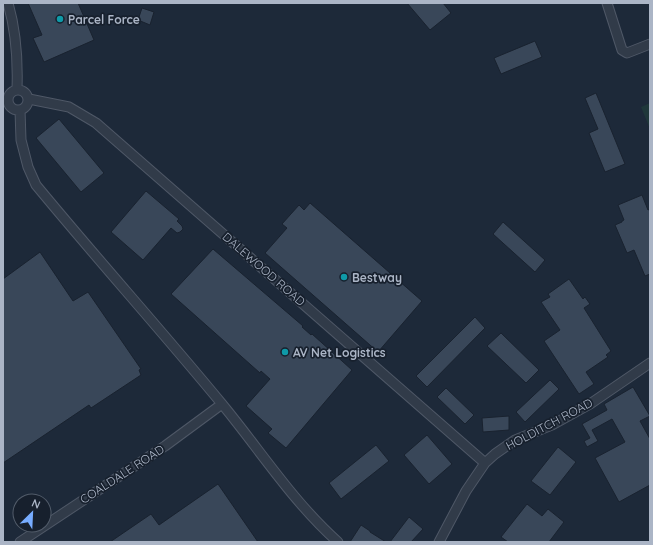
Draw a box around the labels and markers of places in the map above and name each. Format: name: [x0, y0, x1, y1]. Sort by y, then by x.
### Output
place label: Parcel Force: [68, 12, 140, 27]
marker: Parcel Force: [55, 14, 65, 24]
place label: Bestway: [352, 270, 402, 285]
marker: Bestway: [339, 272, 349, 282]
place label: AV Net Logistics: [293, 345, 386, 360]
marker: AV Net Logistics: [280, 347, 290, 357]

